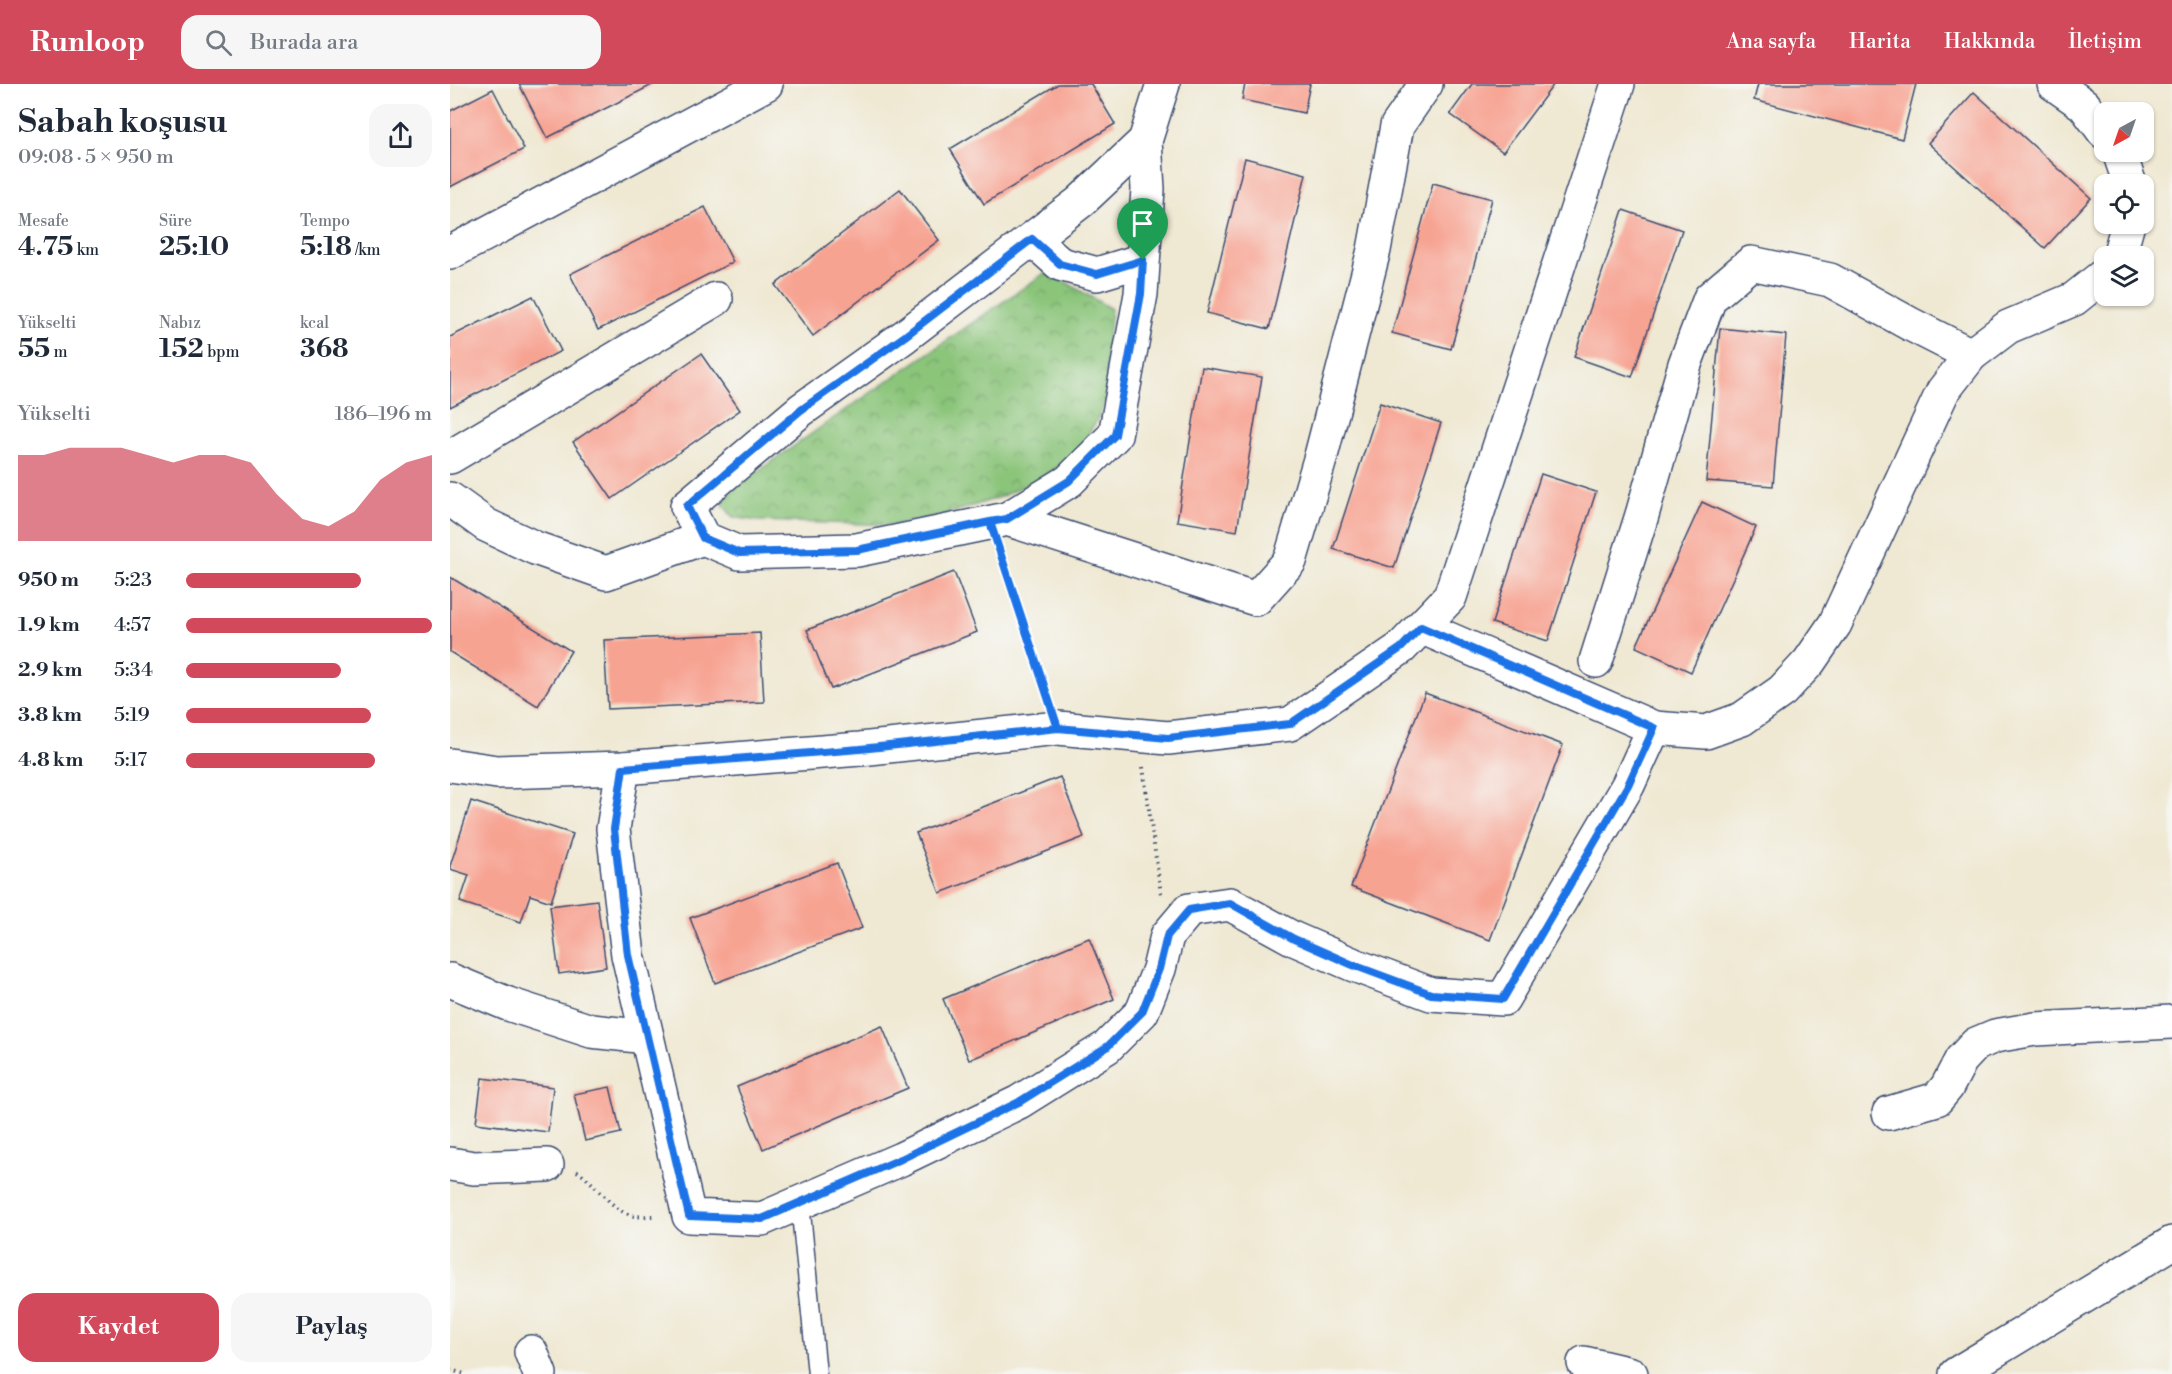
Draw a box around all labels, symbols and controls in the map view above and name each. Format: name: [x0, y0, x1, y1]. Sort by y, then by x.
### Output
search box: [181, 15, 601, 69]
text: Runloop: [30, 25, 145, 60]
icon: search: [202, 26, 235, 59]
text: Burada ara: [250, 29, 358, 56]
text: Ana sayfa: [1726, 29, 1816, 55]
text: Harita: [1849, 29, 1911, 55]
text: Hakkında: [1944, 29, 2035, 55]
text: İletişim: [2068, 29, 2142, 55]
text: Sabah koşusu: [18, 102, 227, 143]
north arrow: [2094, 102, 2154, 162]
map controls: [2094, 102, 2154, 306]
button: share: [369, 104, 432, 167]
text: 09:08 · 5 × 950 m: [18, 145, 174, 170]
button: locate: [2094, 174, 2154, 234]
pin: [1117, 198, 1168, 260]
icon: arrive: [1126, 207, 1159, 240]
text: Mesafe: [18, 211, 69, 231]
text: Süre: [159, 211, 192, 231]
text: Tempo: [300, 211, 350, 231]
text: 4.75: [18, 231, 73, 263]
text: 25:10: [159, 231, 229, 263]
text: 5:18: [300, 231, 352, 263]
text: km: [73, 240, 99, 260]
text: /km: [352, 240, 381, 260]
button: layers: [2094, 246, 2154, 306]
text: Yükselti: [18, 313, 76, 333]
text: Nabız: [159, 313, 201, 333]
text: kcal: [300, 313, 329, 333]
text: 55: [18, 333, 50, 365]
text: 152: [159, 333, 204, 365]
text: 368: [300, 333, 349, 365]
text: m: [50, 342, 68, 362]
text: bpm: [204, 342, 240, 362]
text: Yükselti: [18, 402, 91, 427]
text: 186–196 m: [335, 402, 432, 427]
text: 950 m: [18, 568, 79, 593]
text: 5:23: [114, 568, 152, 593]
text: 1.9 km: [18, 613, 80, 638]
text: 4:57: [114, 613, 151, 638]
text: 2.9 km: [18, 658, 82, 683]
text: 5:34: [114, 658, 153, 683]
text: 3.8 km: [18, 703, 82, 728]
text: 5:19: [114, 703, 150, 728]
text: 4.8 km: [18, 748, 83, 773]
text: 5:17: [114, 748, 147, 773]
button: Kaydet: [18, 1293, 219, 1362]
button: Paylaş: [231, 1293, 432, 1362]

